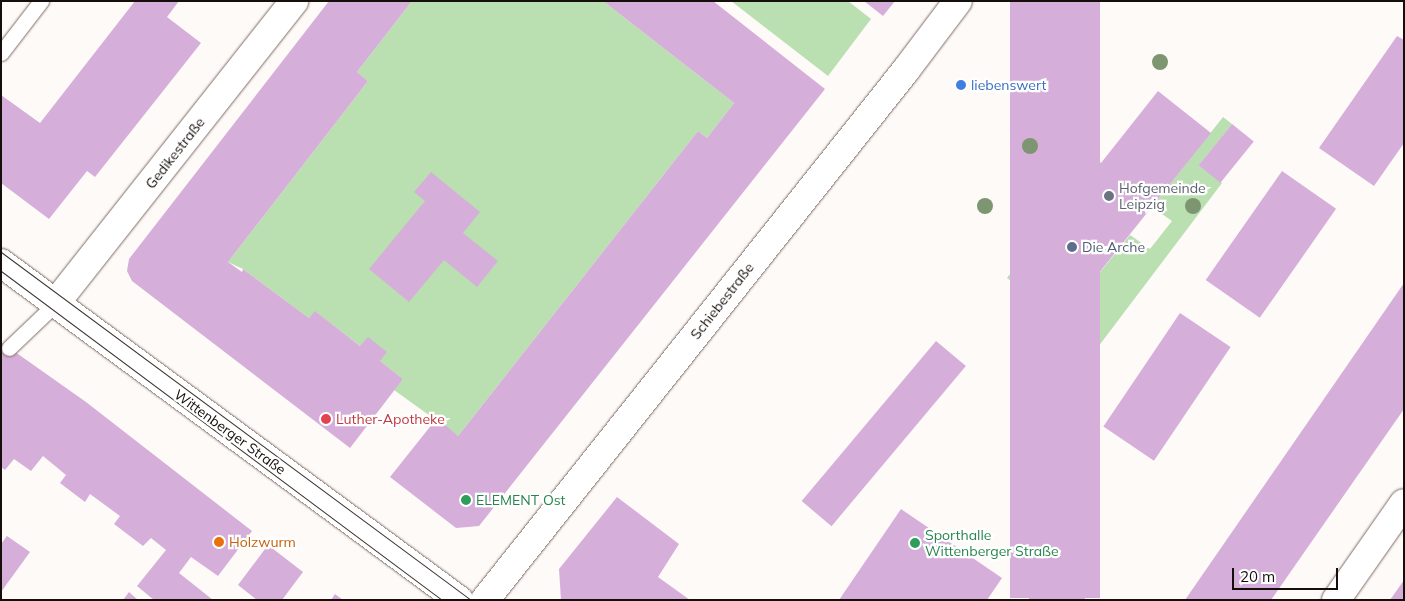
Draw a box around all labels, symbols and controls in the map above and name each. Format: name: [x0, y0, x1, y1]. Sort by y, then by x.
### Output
place label: liebenswert: [971, 77, 1046, 93]
marker: liebenswert: [955, 79, 967, 91]
street label: Gedikestraße: [142, 114, 208, 192]
place label: Hofgemeinde Leipzig: [1119, 180, 1206, 212]
marker: Hofgemeinde Leipzig: [1103, 190, 1115, 202]
place label: Die Arche: [1082, 239, 1145, 255]
marker: Die Arche: [1066, 241, 1078, 253]
street label: Schiebestraße: [687, 259, 757, 343]
street label: Wittenberger Straße: [171, 386, 289, 478]
place label: Luther-Apotheke: [336, 411, 445, 427]
marker: Luther-Apotheke: [320, 413, 332, 425]
place label: ELEMENT Ost: [476, 492, 565, 508]
marker: ELEMENT Ost: [460, 494, 472, 506]
place label: Sporthalle Wittenberger Straße: [925, 527, 1059, 560]
place label: Holzwurm: [229, 534, 296, 550]
marker: Holzwurm: [213, 536, 225, 548]
marker: Sporthalle Wittenberger Straße: [909, 537, 921, 549]
scale bar: [1235, 558, 1341, 590]
text: 20 m: [1240, 567, 1275, 586]

